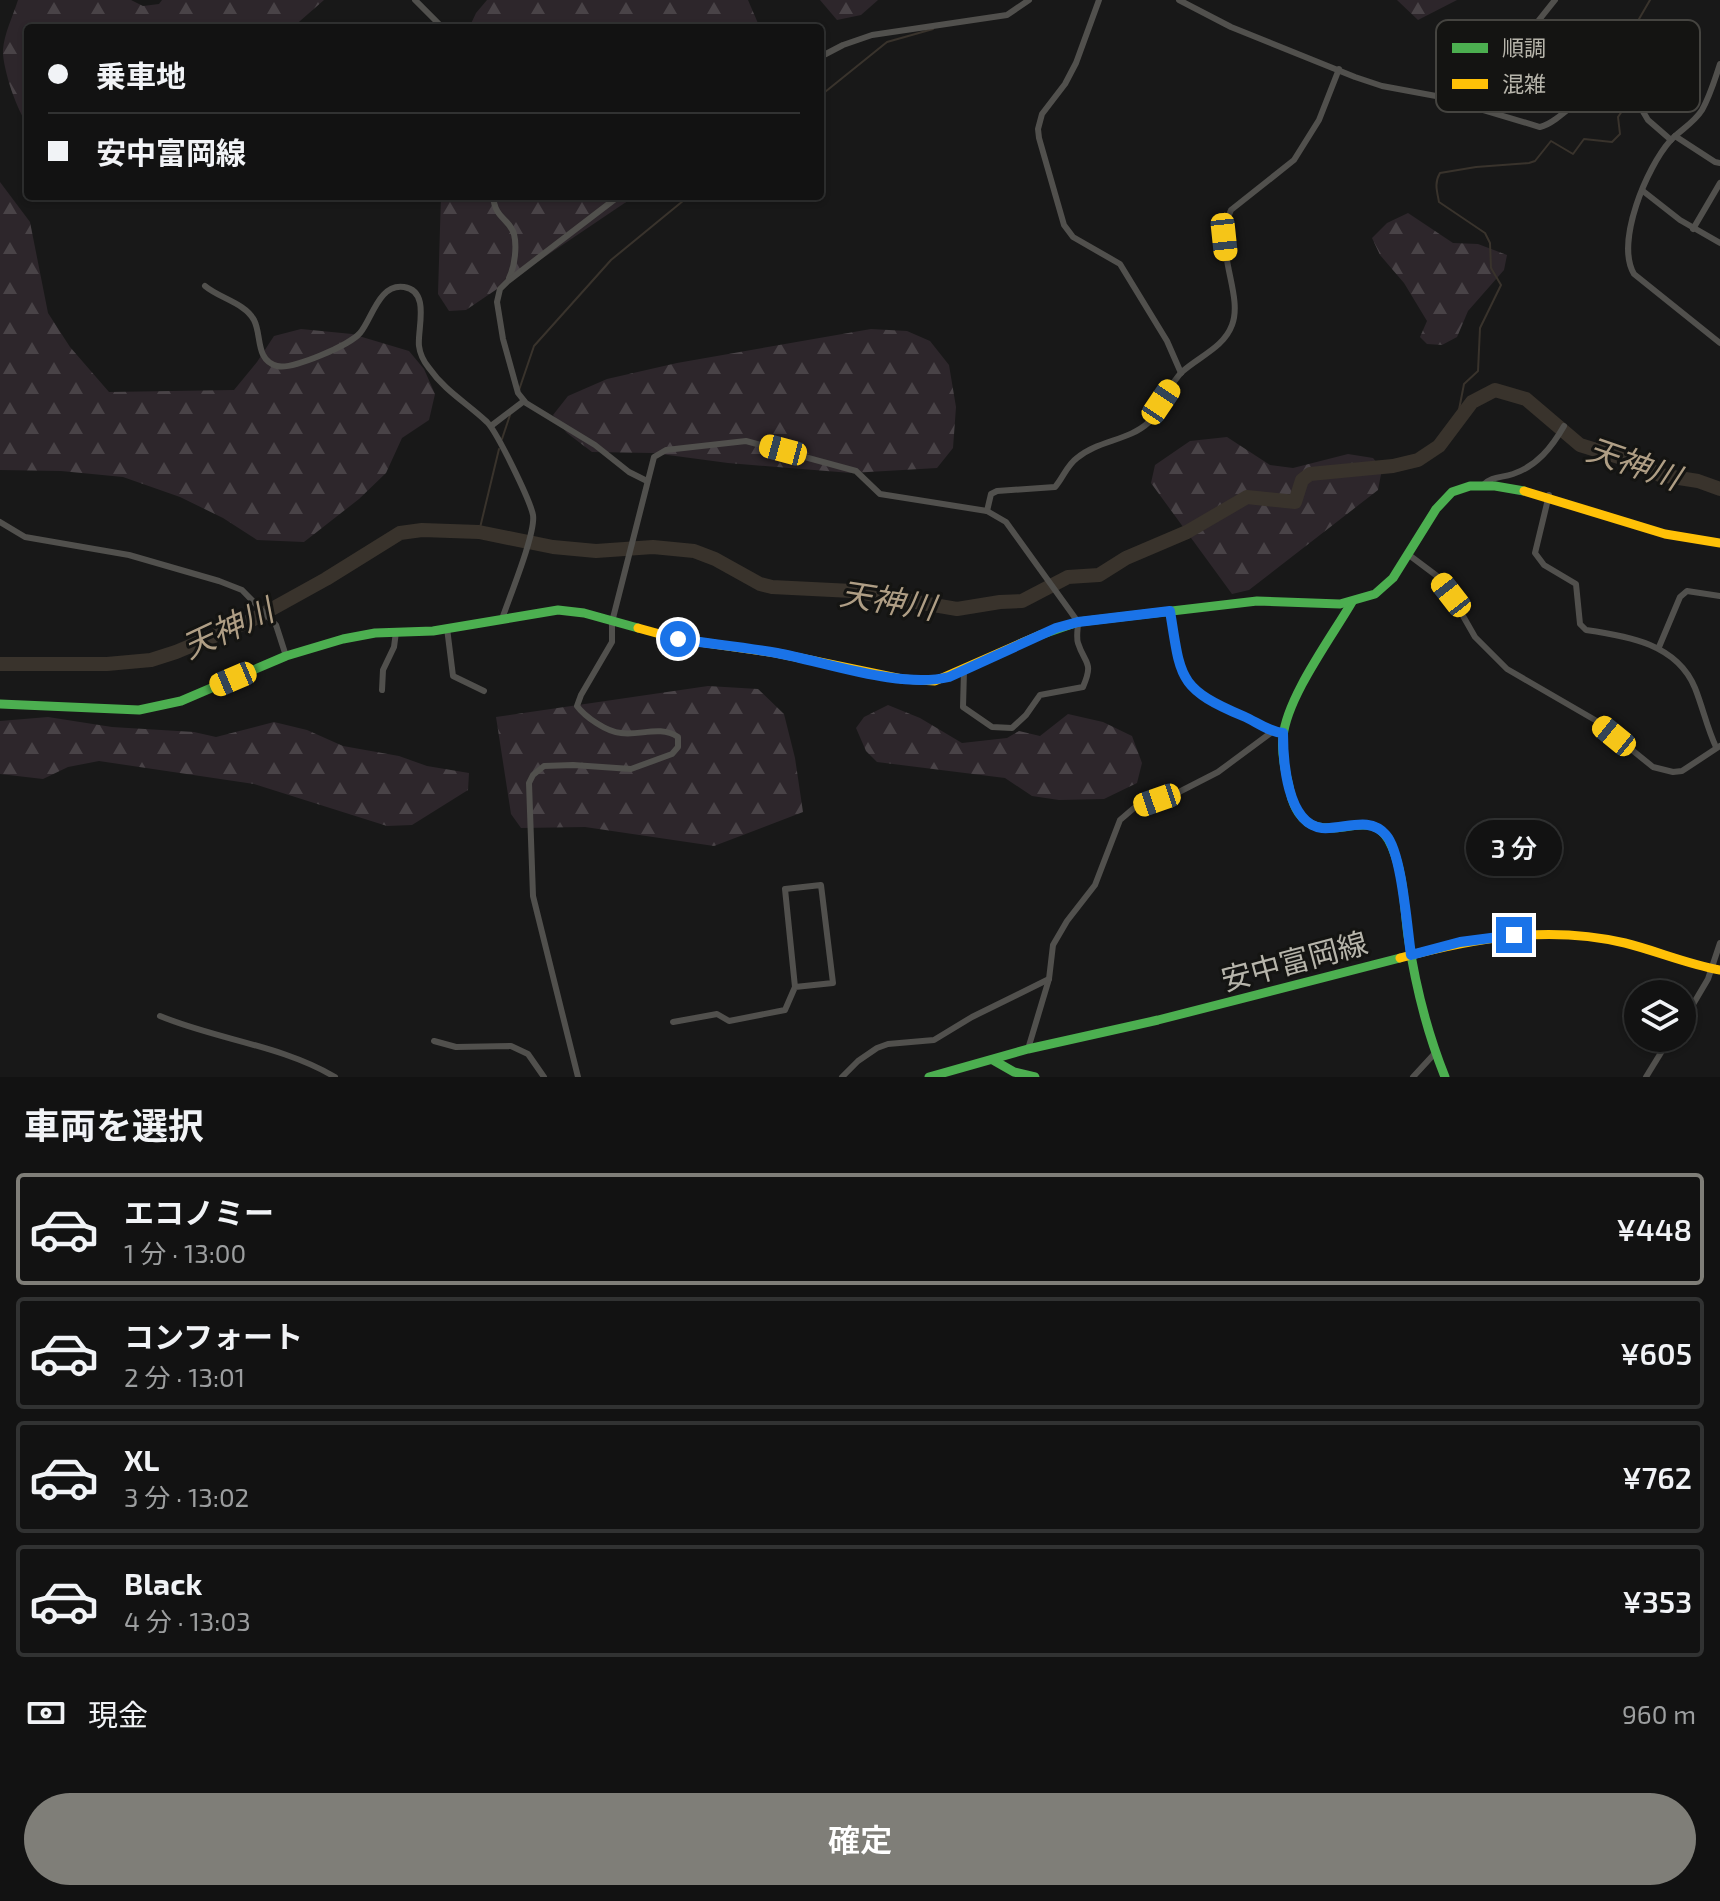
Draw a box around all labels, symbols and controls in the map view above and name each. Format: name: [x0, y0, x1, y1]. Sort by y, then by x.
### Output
legend: [1436, 20, 1700, 112]
text: 順調: [1502, 34, 1546, 60]
text: 乗車地: [96, 57, 186, 93]
text: 混雑: [1502, 70, 1546, 96]
text: 安中富岡線: [96, 134, 246, 170]
car: [1210, 212, 1238, 262]
car: [1138, 375, 1184, 429]
water label: 天神川: [1582, 428, 1688, 497]
car: [757, 432, 809, 468]
car: [1427, 569, 1475, 621]
water label: 天神川: [838, 573, 941, 626]
water label: 天神川: [175, 588, 281, 665]
route start: [660, 621, 696, 657]
car: [206, 659, 260, 699]
car: [1588, 712, 1640, 760]
car: [1130, 781, 1184, 819]
callout: 3 分: [1466, 819, 1562, 875]
text: 3 分: [1491, 832, 1537, 863]
route end: [1496, 917, 1532, 953]
street label: 安中富岡線: [1217, 923, 1371, 997]
map controls: [1624, 980, 1696, 1052]
button: layers: [1624, 980, 1696, 1052]
text: 車両を選択: [24, 1103, 204, 1146]
icon: car: [28, 1193, 100, 1265]
text: エコノミー: [124, 1194, 274, 1230]
text: ¥448: [1616, 1211, 1692, 1247]
text: 1 分 · 13:00: [124, 1237, 246, 1268]
icon: car: [28, 1317, 100, 1389]
text: コンフォート: [124, 1318, 303, 1354]
text: ¥605: [1620, 1335, 1692, 1371]
text: 2 分 · 13:01: [124, 1361, 245, 1392]
icon: car: [28, 1441, 100, 1513]
text: XL: [124, 1441, 159, 1477]
text: ¥762: [1622, 1459, 1692, 1495]
text: 3 分 · 13:02: [124, 1481, 249, 1512]
icon: car: [28, 1565, 100, 1637]
text: Black: [124, 1565, 202, 1601]
text: ¥353: [1623, 1583, 1692, 1619]
text: 4 分 · 13:03: [124, 1605, 251, 1636]
icon: cash: [24, 1691, 68, 1735]
text: 現金: [88, 1696, 148, 1732]
text: 960 m: [1622, 1698, 1696, 1729]
button: 確定: [24, 1793, 1696, 1885]

